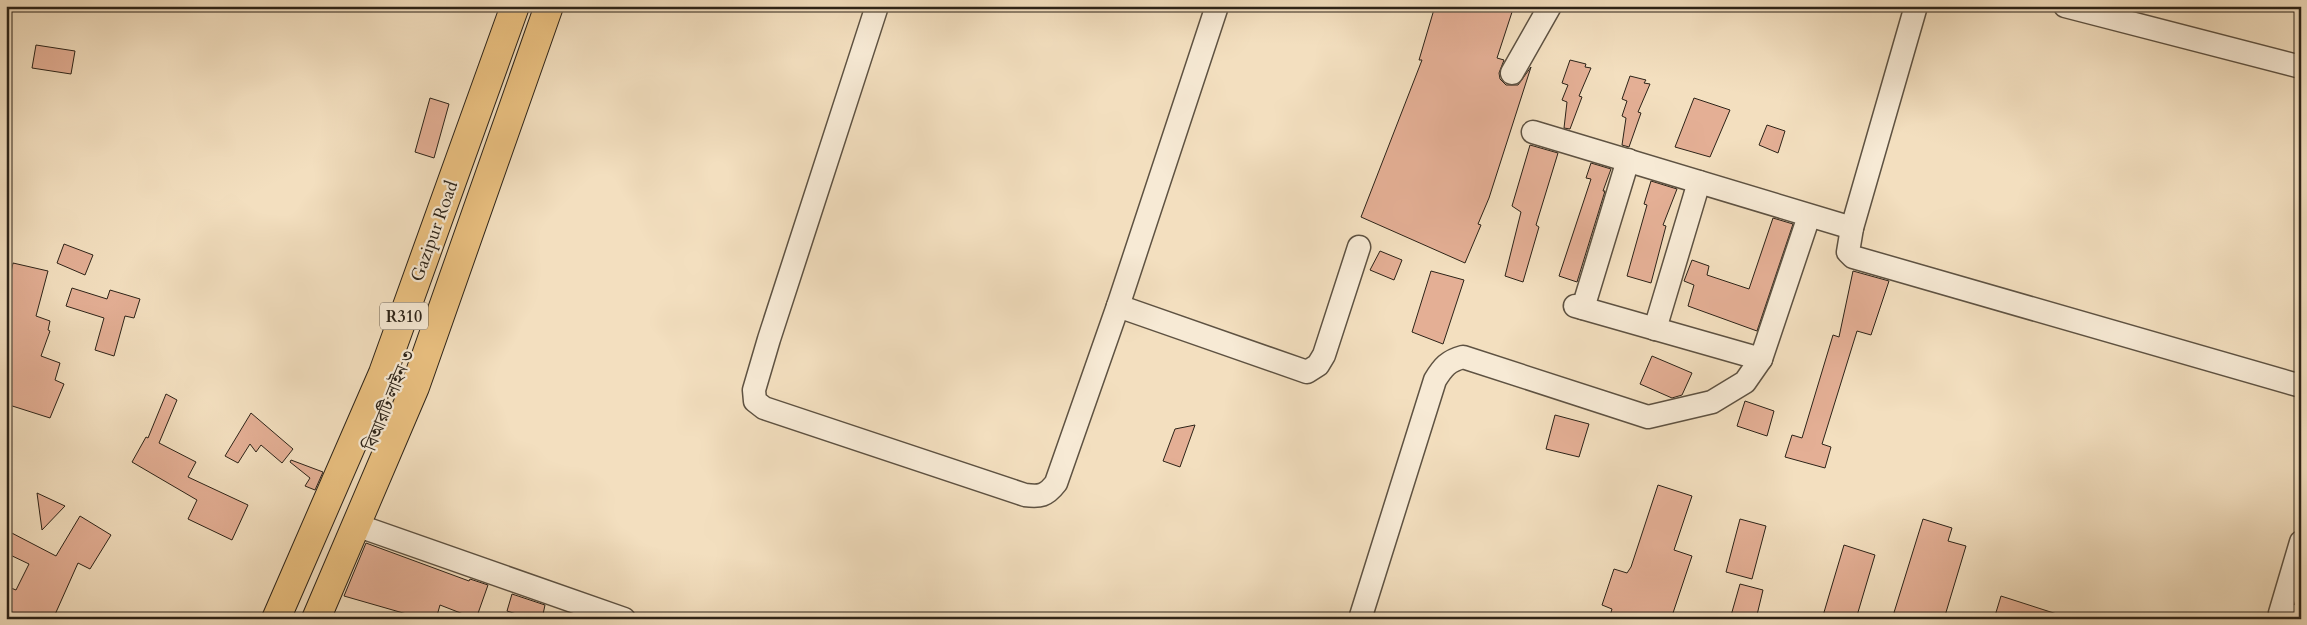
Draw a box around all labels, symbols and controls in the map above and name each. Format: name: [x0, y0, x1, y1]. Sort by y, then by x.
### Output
street label: Gazipur Road: [405, 177, 464, 285]
road number: R310: [380, 302, 428, 330]
street label: বিআরটি লাইন ৩: [357, 346, 421, 455]

